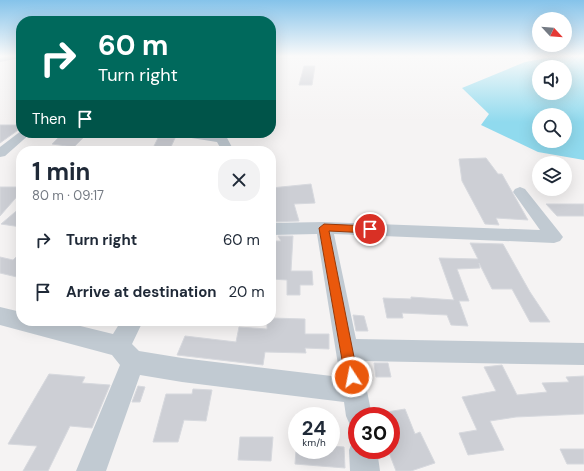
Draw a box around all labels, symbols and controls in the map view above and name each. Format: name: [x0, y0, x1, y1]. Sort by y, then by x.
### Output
north arrow: [532, 12, 572, 52]
map controls: [532, 12, 572, 196]
text: 60 m: [98, 27, 168, 64]
icon: right: [32, 32, 84, 84]
button: sound: [532, 60, 572, 100]
text: Turn right: [98, 63, 178, 87]
icon: arrive: [74, 108, 96, 130]
button: search: [532, 108, 572, 148]
text: Then: [32, 109, 66, 129]
text: 1 min: [32, 156, 90, 187]
button: layers: [532, 156, 572, 196]
button: close: [218, 159, 260, 201]
text: 80 m · 09:17: [32, 187, 104, 204]
pin: [353, 212, 387, 246]
icon: arrive: [359, 218, 381, 240]
icon: right: [32, 229, 54, 251]
text: Turn right: [66, 230, 137, 250]
text: 60 m: [223, 230, 260, 250]
icon: arrive: [32, 281, 54, 303]
text: Arrive at destination: [66, 282, 217, 302]
text: 20 m: [229, 282, 265, 302]
position arrow: [331, 356, 373, 398]
speed limit sign: 30: [348, 407, 400, 459]
text: 24: [302, 415, 326, 441]
text: km/h: [302, 436, 326, 449]

